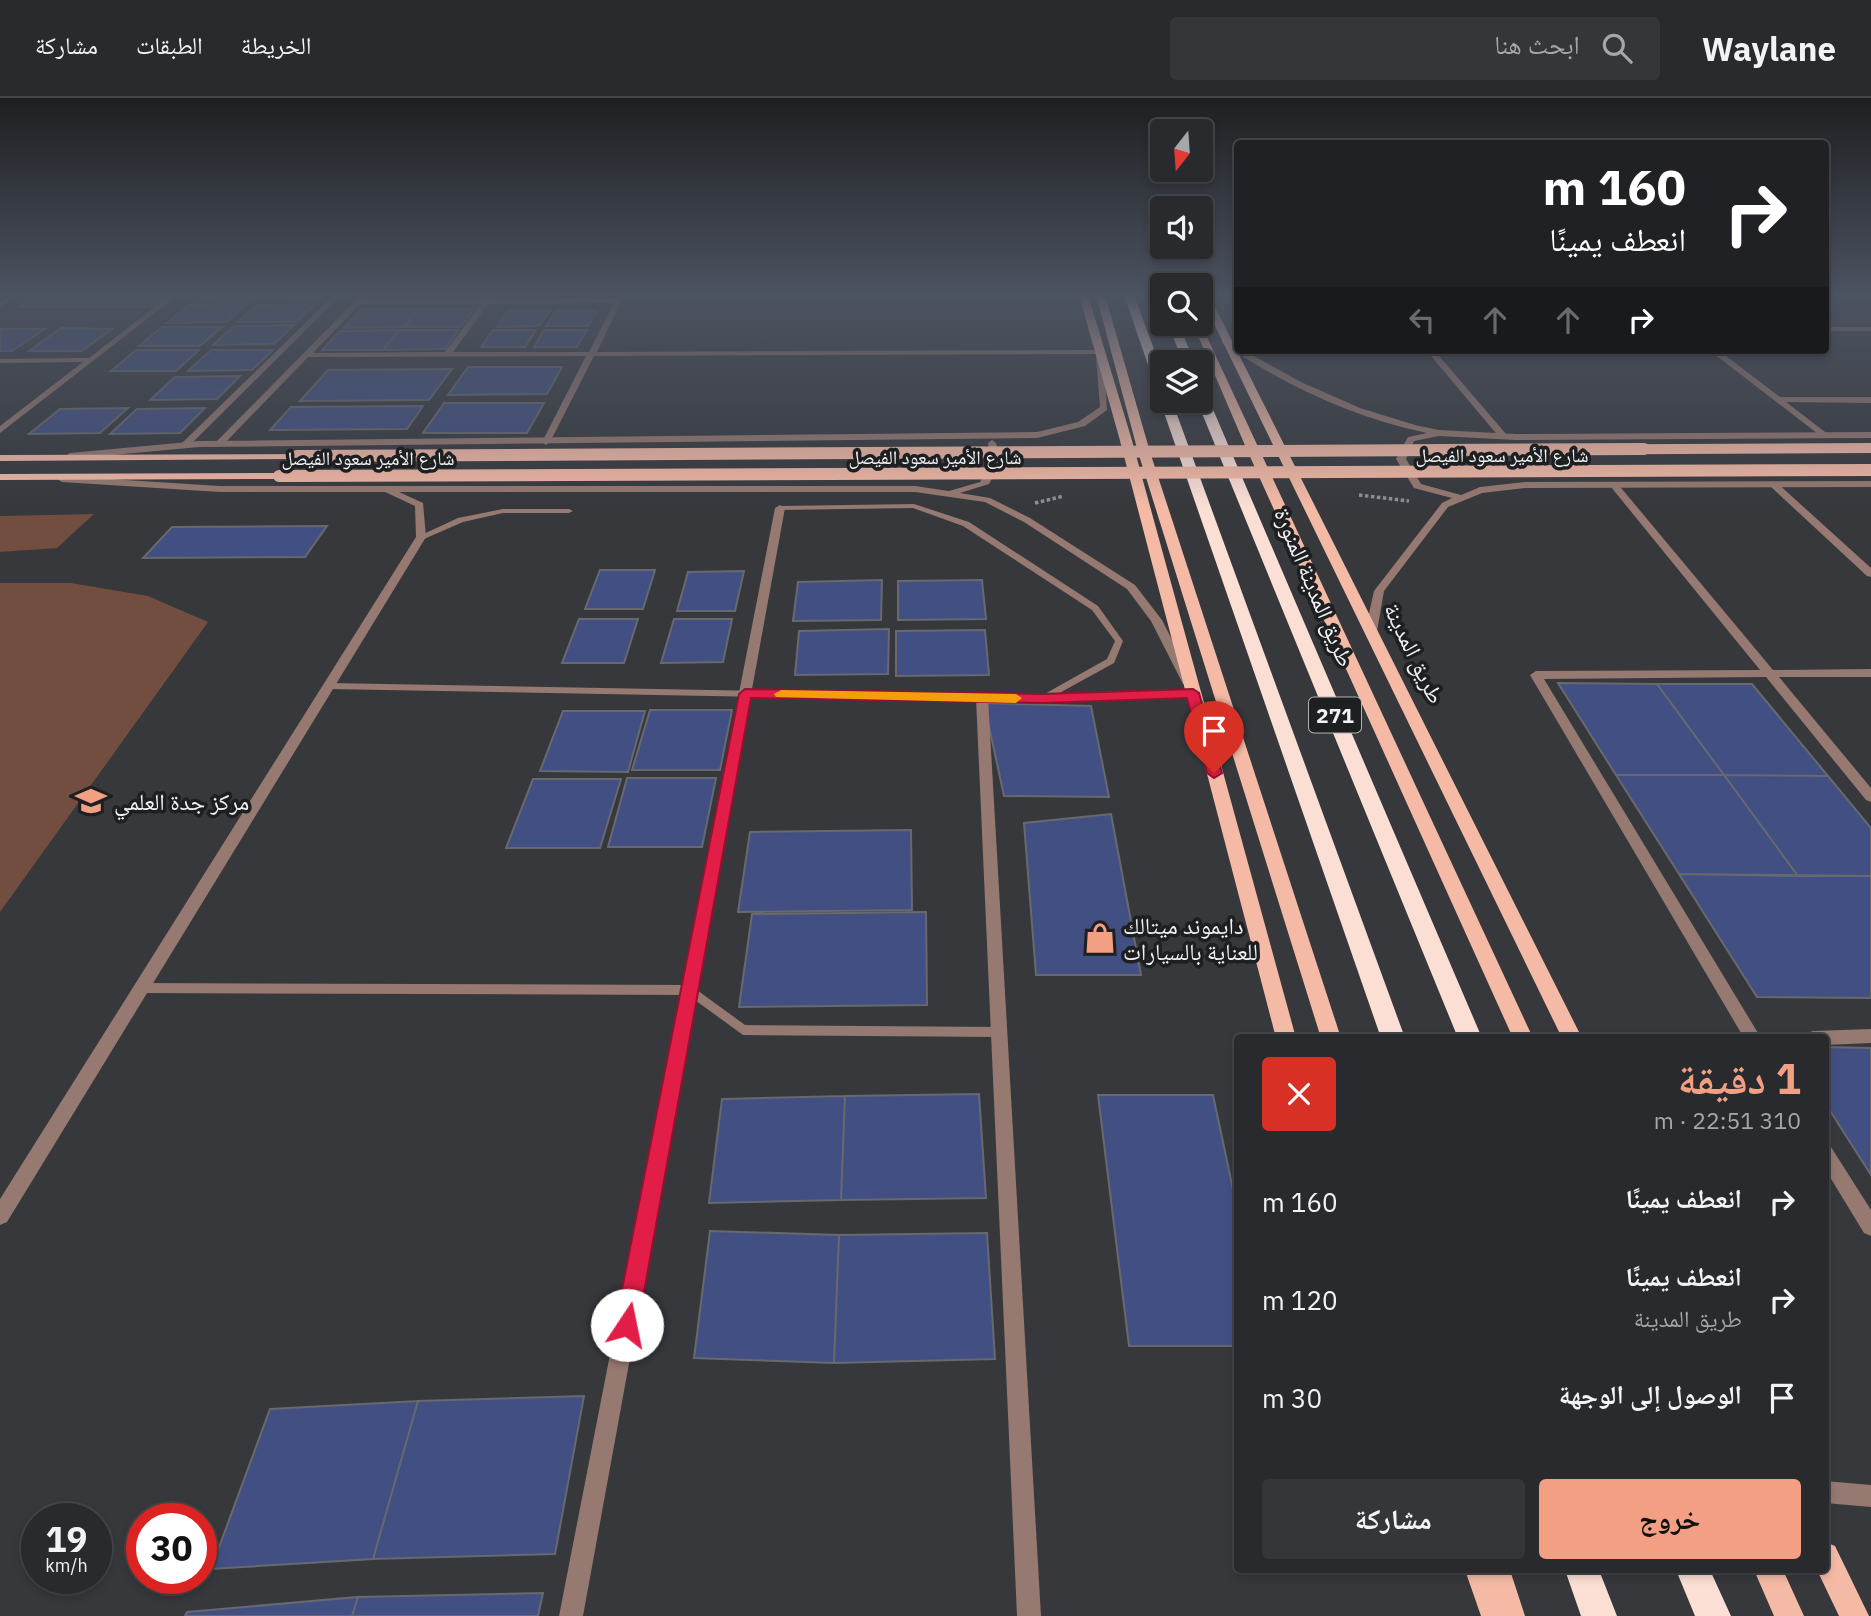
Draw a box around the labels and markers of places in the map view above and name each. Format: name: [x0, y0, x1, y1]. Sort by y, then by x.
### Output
pin: [1184, 701, 1244, 773]
school or university icon: مركز جدة العلمي: [74, 784, 108, 818]
place label: مركز جدة العلمي: [114, 786, 249, 821]
place label: دايموند ميتالك للعناية بالسيارات: [1123, 910, 1258, 966]
shop icon: دايموند ميتالك للعناية بالسيارات: [1083, 921, 1117, 955]

